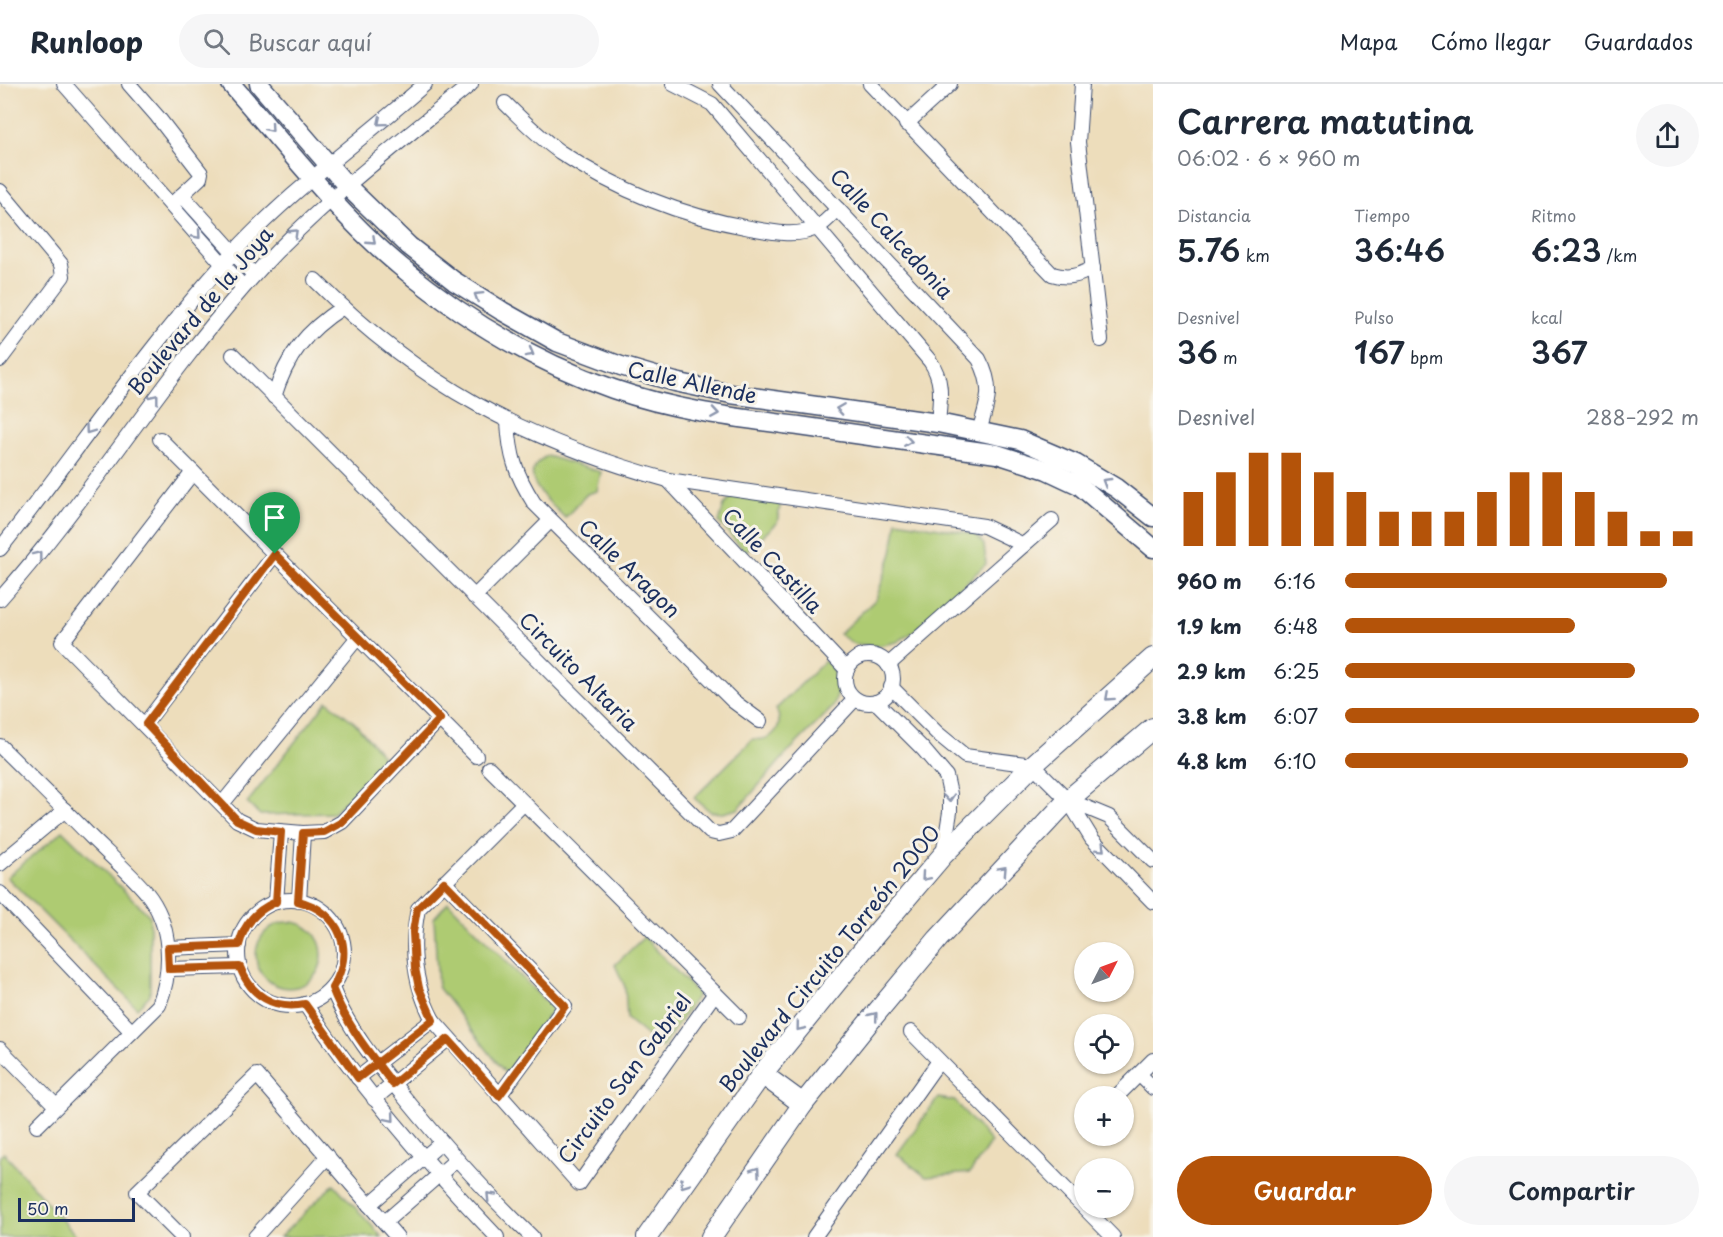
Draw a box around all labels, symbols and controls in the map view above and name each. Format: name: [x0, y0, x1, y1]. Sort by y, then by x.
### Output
search box: [179, 14, 599, 68]
text: Runloop: [30, 20, 143, 63]
icon: search: [200, 25, 233, 58]
text: Buscar aquí: [248, 25, 372, 58]
text: Mapa: [1340, 25, 1398, 57]
text: Cómo llegar: [1431, 25, 1551, 57]
text: Guardados: [1584, 25, 1693, 57]
text: Carrera matutina: [1177, 95, 1474, 145]
button: share: [1636, 104, 1699, 167]
one-way arrow: [377, 115, 388, 126]
one-way arrow: [263, 121, 274, 132]
text: 06:02 · 6 × 960 m: [1177, 143, 1361, 173]
street label: Calle Calcedonia: [823, 160, 962, 305]
text: Distancia: [1177, 203, 1251, 227]
text: Tiempo: [1354, 203, 1410, 227]
text: Ritmo: [1531, 203, 1576, 227]
street label: Boulevard de la Joya: [119, 218, 280, 401]
text: 5.76: [1177, 227, 1240, 272]
text: 36:46: [1354, 227, 1445, 272]
text: 6:23: [1531, 227, 1601, 272]
one-way arrow: [190, 228, 201, 239]
one-way arrow: [286, 230, 297, 241]
one-way arrow: [365, 233, 376, 244]
text: km: [1240, 243, 1270, 267]
text: /km: [1601, 243, 1637, 267]
one-way arrow: [473, 292, 484, 303]
text: Desnivel: [1177, 305, 1239, 329]
text: Pulso: [1354, 305, 1394, 329]
text: kcal: [1531, 305, 1563, 329]
text: 36: [1177, 329, 1218, 374]
text: 167: [1354, 329, 1405, 374]
text: 367: [1531, 329, 1588, 374]
text: m: [1218, 345, 1238, 369]
text: bpm: [1405, 345, 1443, 369]
one-way arrow: [524, 346, 534, 357]
street label: Calle Allende: [625, 352, 760, 410]
one-way arrow: [147, 394, 158, 405]
text: Desnivel: [1177, 402, 1255, 432]
text: 288–292 m: [1586, 402, 1699, 432]
one-way arrow: [835, 403, 845, 415]
one-way arrow: [710, 407, 719, 419]
one-way arrow: [85, 424, 96, 435]
one-way arrow: [903, 435, 912, 447]
one-way arrow: [1102, 478, 1112, 489]
pin: [249, 492, 300, 554]
street label: Calle Castilla: [716, 500, 831, 620]
icon: arrive: [258, 501, 291, 534]
street label: Calle Aragon: [572, 511, 689, 625]
one-way arrow: [31, 550, 42, 561]
text: 960 m: [1177, 566, 1242, 596]
text: 6:16: [1273, 566, 1316, 596]
street label: Circuito Altaria: [512, 604, 647, 738]
text: 1.9 km: [1177, 611, 1242, 641]
text: 6:48: [1273, 611, 1318, 641]
text: 2.9 km: [1177, 656, 1246, 686]
text: 6:25: [1273, 656, 1319, 686]
one-way arrow: [1105, 690, 1116, 701]
text: 3.8 km: [1177, 701, 1247, 731]
text: 6:07: [1273, 701, 1318, 731]
text: 4.8 km: [1177, 746, 1247, 776]
text: 6:10: [1273, 746, 1316, 776]
one-way arrow: [943, 794, 956, 803]
street label: Boulevard Circuito Torreón 2000: [710, 817, 947, 1098]
one-way arrow: [1093, 841, 1104, 852]
one-way arrow: [996, 866, 1007, 877]
one-way arrow: [921, 870, 932, 881]
north arrow: [1074, 942, 1134, 1002]
map controls: [1074, 942, 1134, 1218]
street label: Circuito San Gabriel: [549, 986, 698, 1170]
one-way arrow: [866, 1012, 877, 1023]
button: locate: [1074, 1014, 1134, 1074]
one-way arrow: [797, 1020, 808, 1031]
button: +: [1074, 1086, 1134, 1146]
one-way arrow: [383, 1111, 394, 1122]
button: Guardar: [1177, 1156, 1432, 1225]
button: Compartir: [1444, 1156, 1699, 1225]
button: −: [1074, 1158, 1134, 1218]
one-way arrow: [749, 1167, 760, 1178]
one-way arrow: [680, 1177, 691, 1188]
one-way arrow: [486, 1192, 497, 1202]
scale bar: [18, 1195, 135, 1222]
text: 50 m: [27, 1196, 68, 1220]

